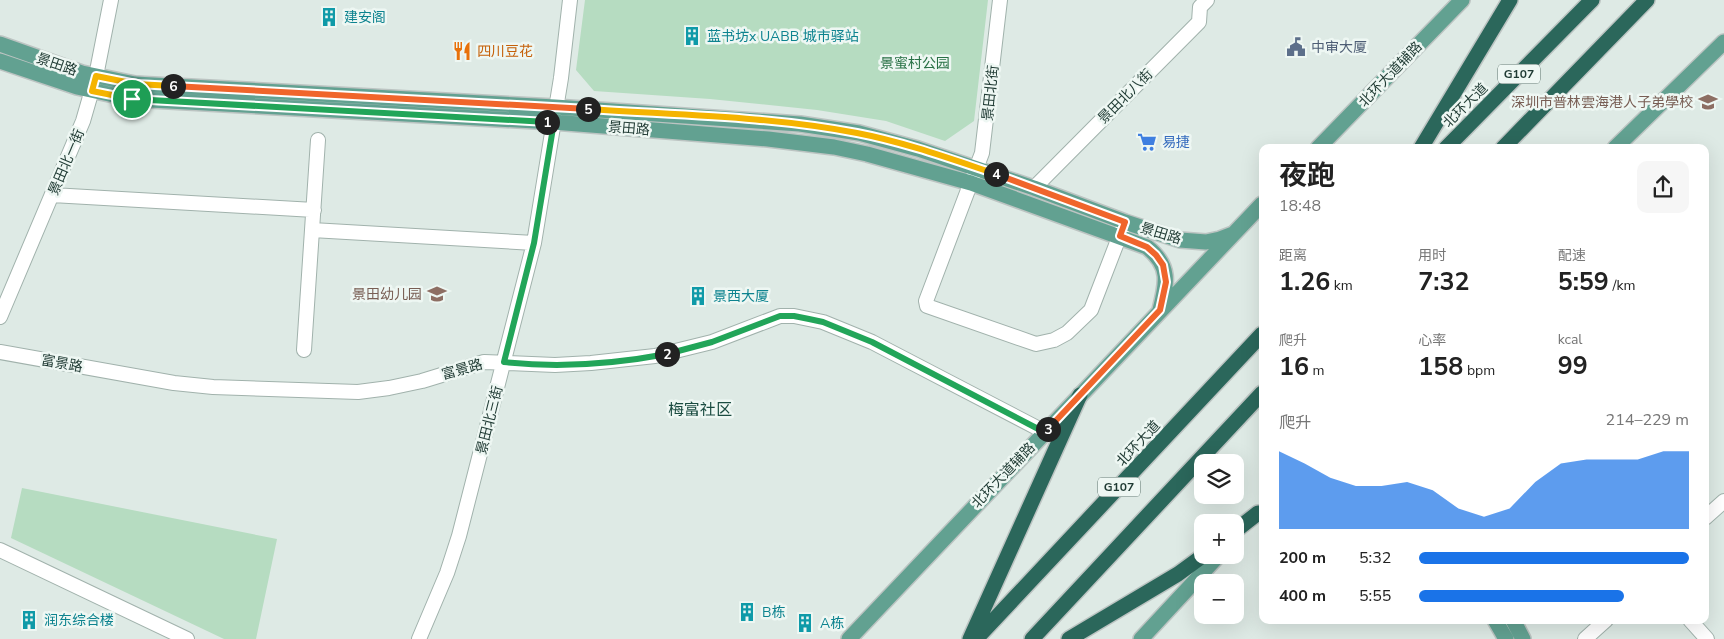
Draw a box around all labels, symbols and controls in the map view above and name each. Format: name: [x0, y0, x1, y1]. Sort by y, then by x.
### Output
building icon: 建安阁: [318, 6, 340, 28]
place label: 建安阁: [344, 8, 386, 27]
building icon: 蓝书坊x UABB 城市驿站: [681, 25, 703, 47]
place label: 蓝书坊x UABB 城市驿站: [707, 27, 859, 46]
public building icon: 中审大厦: [1285, 36, 1307, 58]
place label: 中审大厦: [1311, 38, 1367, 57]
street label: 北环大道辅路: [1354, 38, 1426, 111]
restaurant icon: 四川豆花: [451, 40, 473, 62]
place label: 四川豆花: [477, 42, 533, 61]
street label: 景田路: [34, 49, 80, 80]
park label: 景蜜村公园: [880, 54, 950, 73]
street label: 景田北街: [978, 64, 1003, 122]
road number: G107: [1498, 64, 1540, 84]
street label: 景田北八街: [1094, 65, 1157, 128]
pin: 6: [160, 74, 186, 98]
text: 6: [169, 77, 178, 96]
pin: [111, 78, 153, 120]
street label: 北环大道: [1439, 79, 1492, 132]
icon: arrive: [118, 85, 146, 113]
school or university icon: 深圳市普林雲海港人子弟學校: [1697, 91, 1719, 113]
place label: 深圳市普林雲海港人子弟學校: [1511, 93, 1693, 112]
pin: 5: [576, 96, 600, 122]
text: 5: [584, 100, 593, 119]
pin: 1: [534, 110, 560, 134]
text: 1: [543, 113, 552, 132]
street label: 景田路: [607, 117, 651, 140]
street label: 景田北一街: [44, 126, 89, 198]
supermarket icon: 易捷: [1136, 131, 1158, 153]
place label: 易捷: [1162, 133, 1190, 152]
text: 夜跑: [1279, 157, 1335, 195]
button: share: [1637, 161, 1689, 213]
pin: 4: [984, 162, 1008, 186]
text: 4: [992, 165, 1001, 184]
text: 18:48: [1279, 195, 1321, 217]
street label: 景田路: [1138, 218, 1184, 249]
text: 距离: [1279, 246, 1307, 265]
text: 用时: [1418, 246, 1446, 265]
text: 配速: [1558, 246, 1586, 265]
text: 1.26: [1279, 265, 1330, 299]
text: 7:32: [1418, 265, 1470, 299]
text: 5:59: [1558, 265, 1609, 299]
text: km: [1330, 276, 1353, 295]
text: /km: [1609, 276, 1635, 295]
school or university icon: 景田幼儿园: [426, 283, 448, 305]
place label: 景田幼儿园: [352, 285, 422, 304]
building icon: 景西大厦: [687, 285, 709, 307]
place label: 景西大厦: [713, 287, 769, 306]
text: kcal: [1558, 330, 1582, 349]
text: 爬升: [1279, 331, 1307, 350]
text: 心率: [1418, 331, 1446, 350]
pin: 2: [654, 342, 680, 366]
text: 2: [663, 345, 672, 364]
text: 99: [1558, 349, 1588, 383]
street label: 富景路: [40, 350, 84, 376]
text: 16: [1279, 350, 1309, 384]
text: 158: [1418, 350, 1463, 384]
street label: 富景路: [439, 355, 485, 384]
text: m: [1309, 361, 1325, 380]
text: bpm: [1463, 361, 1495, 380]
street label: 景田北三街: [472, 384, 507, 456]
district label: 梅富社区: [668, 399, 732, 421]
text: 214–229 m: [1606, 409, 1689, 431]
text: 爬升: [1279, 412, 1311, 434]
pin: 3: [1036, 416, 1060, 442]
street label: 北环大道: [1112, 416, 1164, 470]
text: 3: [1044, 420, 1053, 439]
street label: 北环大道辅路: [967, 439, 1039, 512]
map controls: [1194, 454, 1244, 624]
button: layers: [1194, 454, 1244, 504]
road number: G107: [1098, 478, 1140, 497]
button: +: [1194, 514, 1244, 564]
text: 200 m: [1279, 547, 1326, 569]
text: 5:32: [1359, 547, 1391, 569]
button: −: [1194, 574, 1244, 624]
text: 400 m: [1279, 585, 1326, 607]
text: 5:55: [1359, 585, 1391, 607]
building icon: B栋: [736, 601, 758, 623]
place label: B栋: [762, 603, 785, 622]
building icon: 润东综合楼: [18, 609, 40, 631]
place label: 润东综合楼: [44, 611, 114, 630]
building icon: A栋: [794, 612, 816, 634]
place label: A栋: [820, 614, 844, 633]

